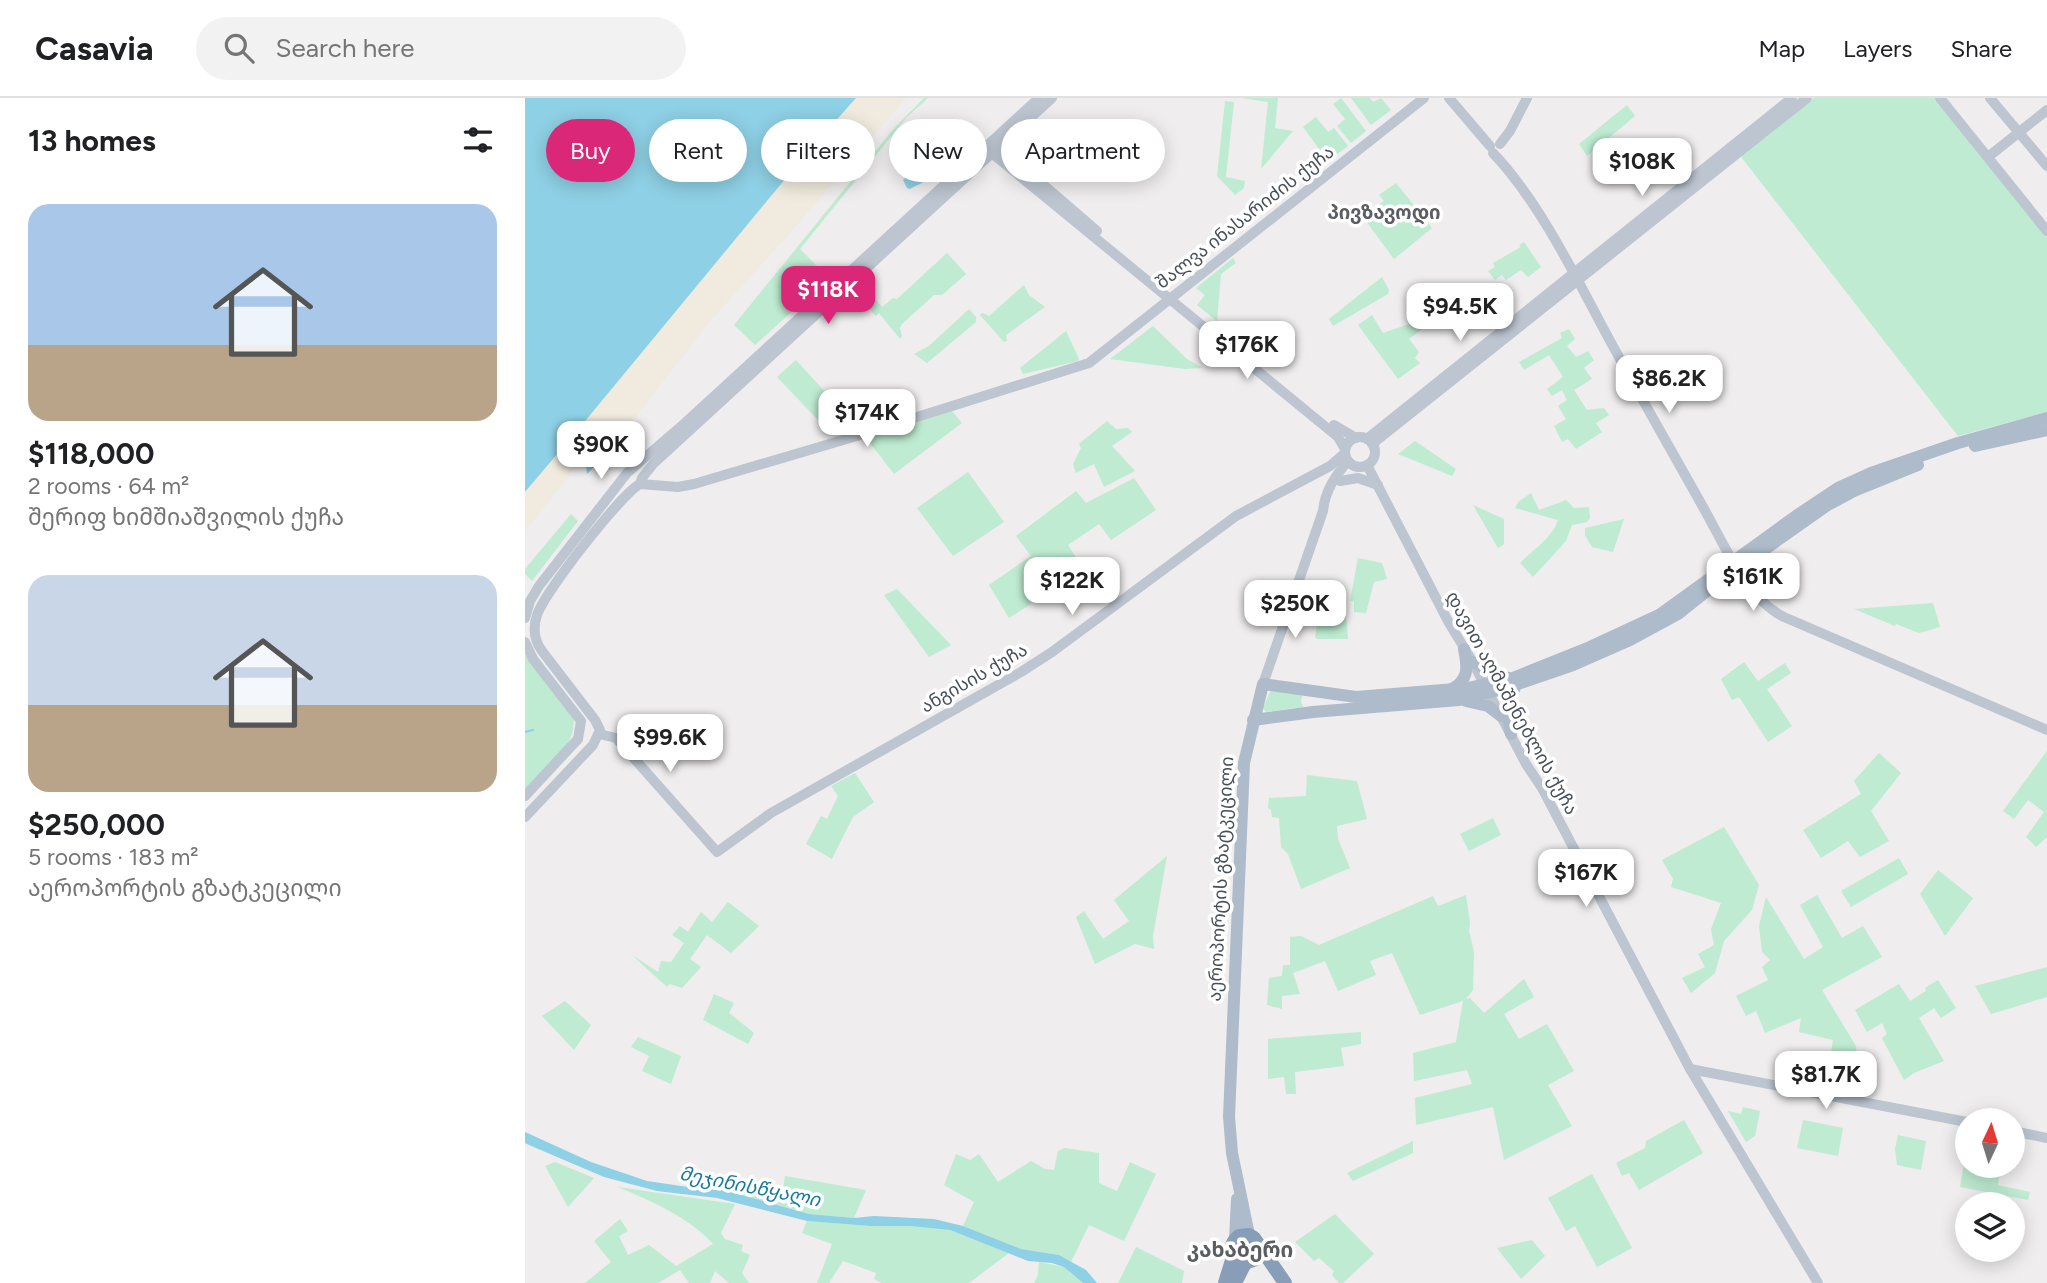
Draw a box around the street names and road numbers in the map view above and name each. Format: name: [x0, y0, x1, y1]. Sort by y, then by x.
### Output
street label: შალვა ინასარიძის ქუჩა: [1152, 141, 1338, 293]
street label: დავით აღმაშენებლის ქუჩა: [1441, 588, 1583, 818]
street label: ანგისის ქუჩა: [917, 639, 1031, 717]
street label: აეროპორტის გზატკეცილი: [1204, 756, 1238, 1002]

